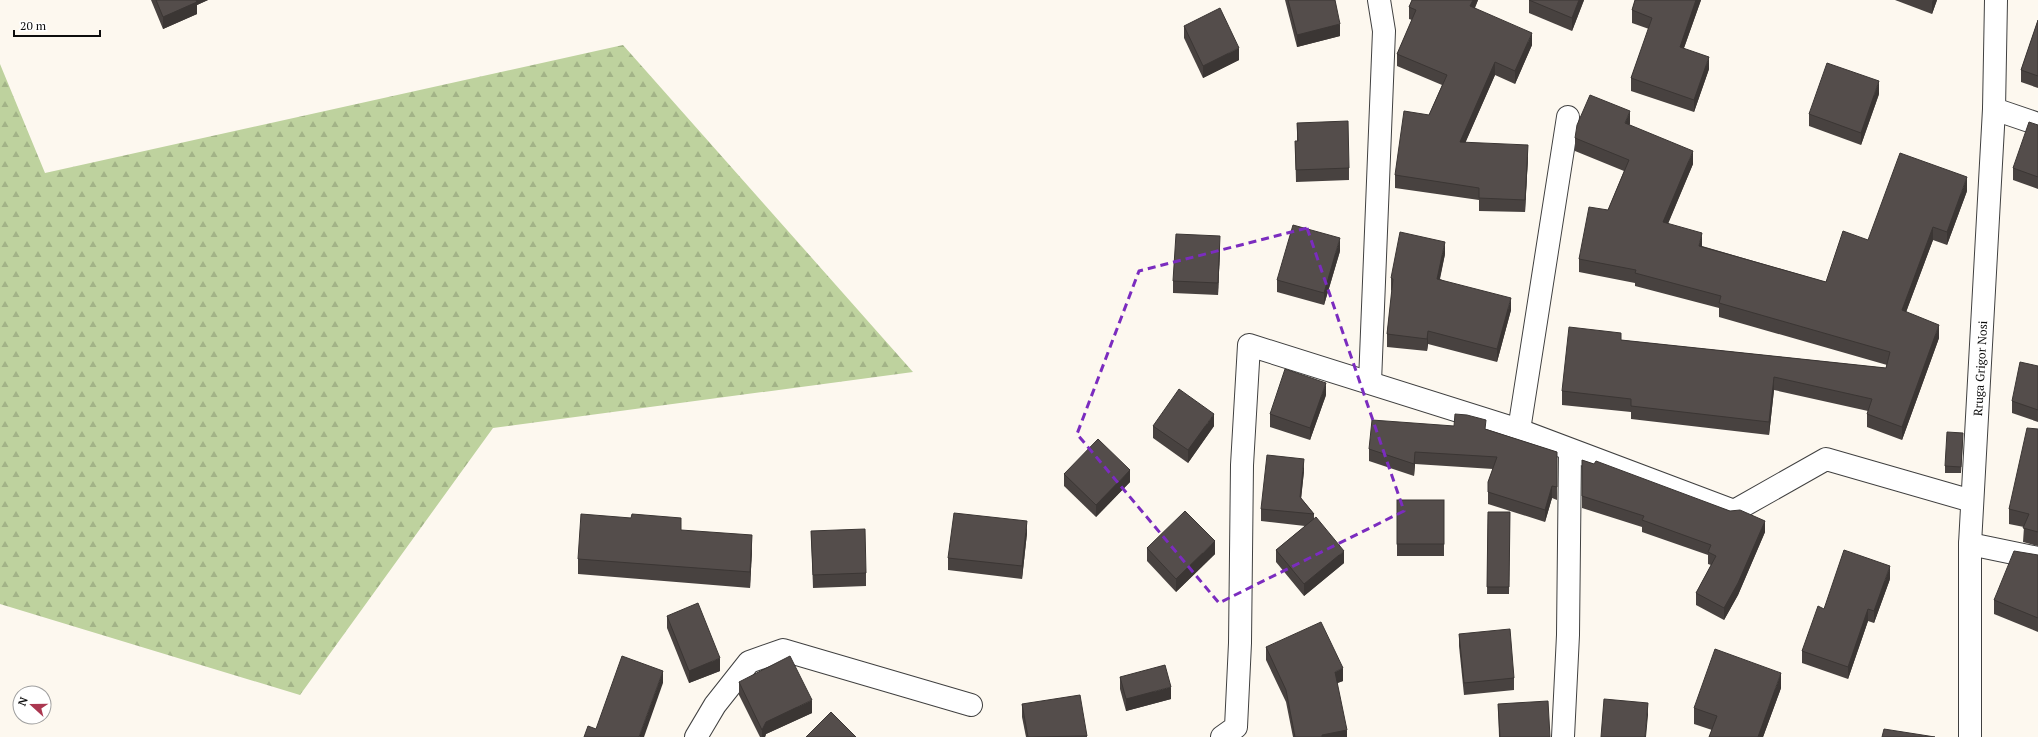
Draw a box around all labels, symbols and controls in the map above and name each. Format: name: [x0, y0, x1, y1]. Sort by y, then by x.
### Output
scale bar: [14, 12, 100, 38]
text: 20 m: [20, 18, 47, 33]
street label: Rruga Grigor Nosi: [1970, 320, 1990, 416]
north arrow: [12, 685, 52, 725]
text: N: [15, 694, 31, 708]

